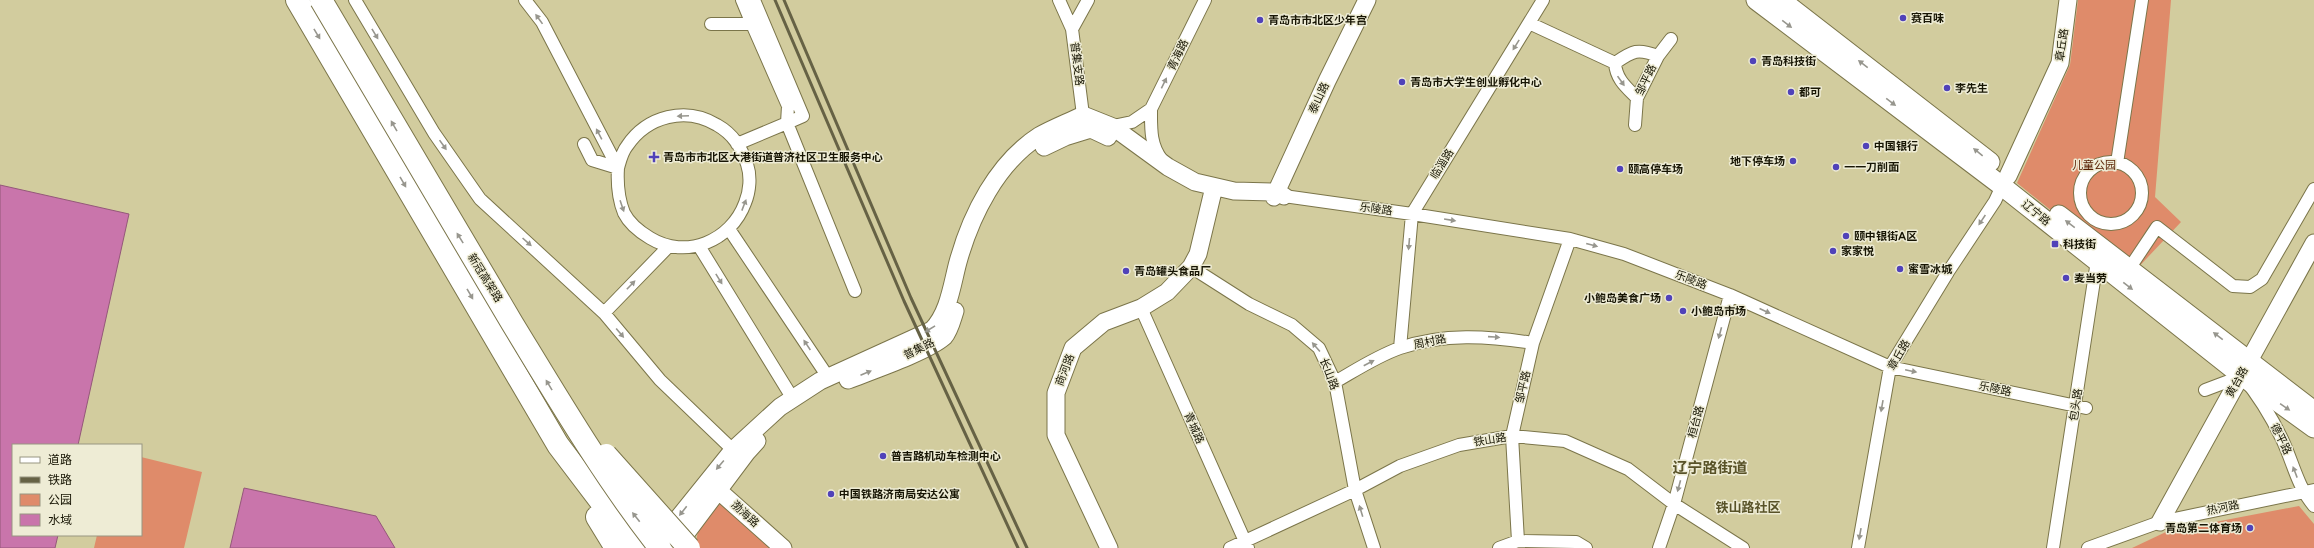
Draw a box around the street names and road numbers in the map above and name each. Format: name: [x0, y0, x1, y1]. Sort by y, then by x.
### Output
street label: 章丘路: [2053, 28, 2071, 62]
street label: 青海路: [1165, 37, 1191, 73]
street label: 普集支路: [1068, 41, 1086, 87]
street label: 邹平路: [1633, 62, 1659, 98]
street label: 泰山路: [1306, 80, 1332, 116]
street label: 临淄路: [1428, 147, 1456, 181]
street label: 辽宁路: [2019, 198, 2053, 228]
street label: 乐陵路: [1359, 200, 1393, 218]
street label: 新冠高架路: [465, 251, 505, 305]
street label: 乐陵路: [1673, 268, 1709, 292]
street label: 周村路: [1413, 332, 1447, 352]
street label: 普集路: [901, 336, 937, 362]
street label: 章丘路: [1885, 337, 1913, 373]
street label: 商河路: [1053, 352, 1077, 388]
street label: 长山路: [1317, 356, 1341, 392]
street label: 黄台路: [2223, 364, 2251, 400]
street label: 邹平路: [1513, 369, 1533, 405]
street label: 乐陵路: [1978, 379, 2012, 399]
street label: 包头路: [2067, 388, 2085, 422]
street label: 桓台路: [1685, 404, 1707, 440]
street label: 青城路: [1181, 410, 1207, 446]
street label: 德平路: [2268, 421, 2294, 457]
street label: 铁山路: [1473, 431, 1507, 449]
street label: 渤海路: [728, 498, 762, 530]
street label: 热河路: [2206, 498, 2240, 518]

